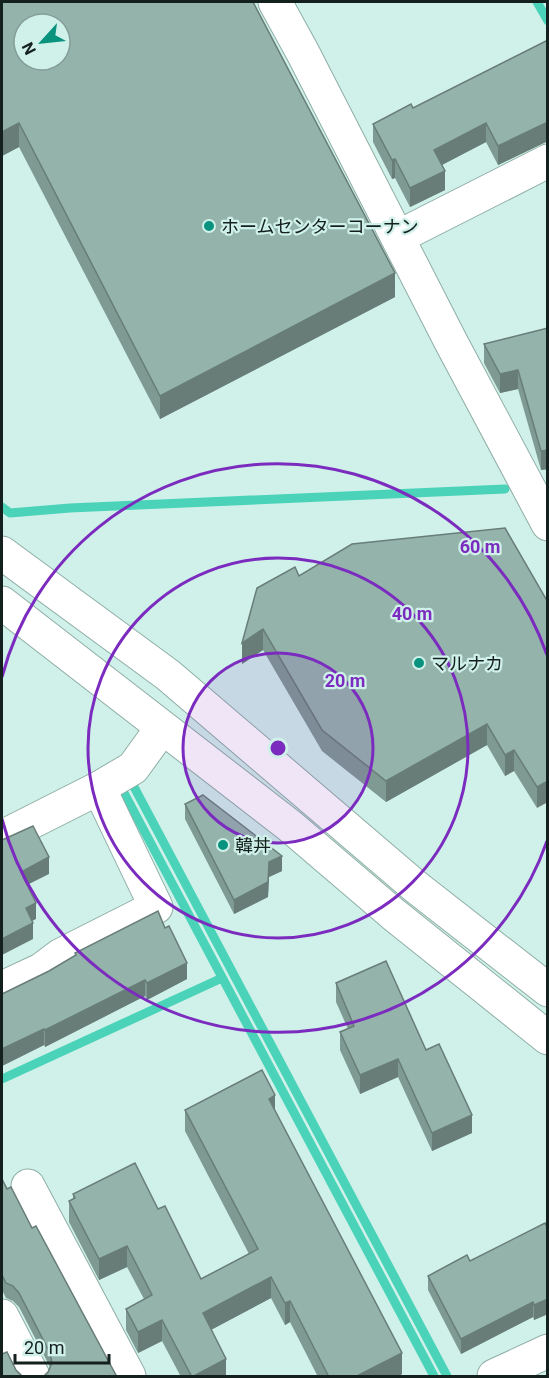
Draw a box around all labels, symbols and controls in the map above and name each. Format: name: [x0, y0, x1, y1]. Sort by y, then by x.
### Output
north arrow: [12, 12, 72, 72]
text: N: [18, 39, 40, 58]
place label: ホームセンターコーナン: [221, 216, 418, 237]
marker: ホームセンターコーナン: [202, 219, 216, 233]
text: 60 m: [460, 536, 500, 557]
text: 40 m: [392, 603, 432, 624]
place label: マルナカ: [431, 653, 503, 674]
marker: マルナカ: [412, 656, 426, 670]
text: 20 m: [325, 670, 365, 691]
centre of rings: [268, 738, 288, 758]
place label: 韓丼: [235, 835, 271, 856]
marker: 韓丼: [216, 838, 230, 852]
scale bar: [15, 1327, 110, 1365]
text: 20 m: [24, 1337, 64, 1358]

